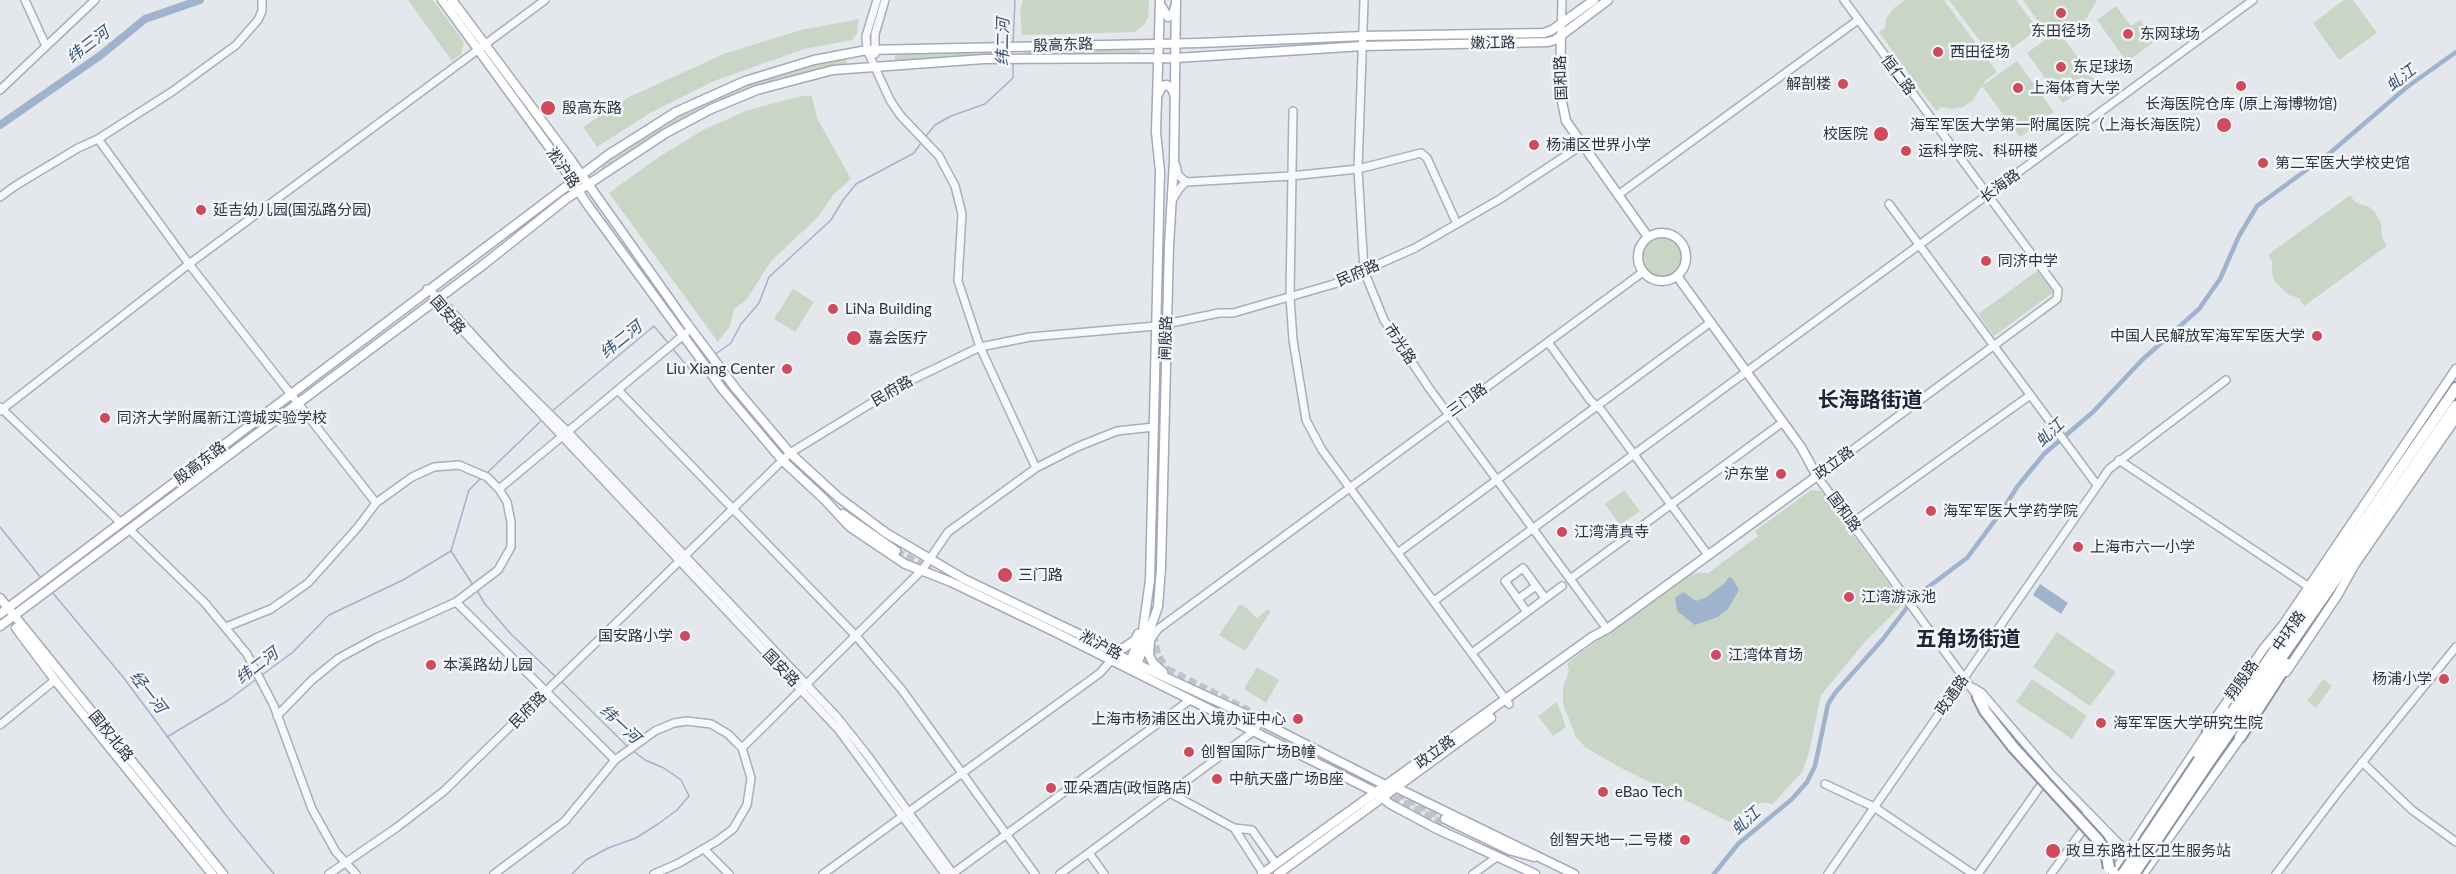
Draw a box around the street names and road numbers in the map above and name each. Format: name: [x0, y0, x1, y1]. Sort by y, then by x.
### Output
street label: 嫩江路: [1470, 34, 1516, 52]
street label: 殷高东路: [1033, 35, 1093, 55]
street label: 恒仁路: [1877, 52, 1919, 98]
street label: 国和路: [1551, 55, 1571, 101]
street label: 淞沪路: [543, 144, 583, 192]
street label: 长海路: [1977, 165, 2023, 207]
street label: 民府路: [1334, 256, 1382, 290]
street label: 国安路: [427, 292, 469, 338]
street label: 闸殷路: [1156, 315, 1176, 361]
street label: 市光路: [1380, 320, 1420, 368]
street label: 民府路: [868, 372, 916, 410]
street label: 三门路: [1444, 379, 1490, 421]
street label: 殷高东路: [171, 438, 229, 488]
street label: 政立路: [1811, 442, 1857, 484]
street label: 国和路: [1823, 489, 1865, 535]
street label: 中环路: [2269, 607, 2309, 655]
street label: 淞沪路: [1077, 626, 1125, 664]
street label: 国安路: [759, 646, 803, 690]
street label: 翔殷路: [2222, 656, 2262, 704]
street label: 政通路: [1932, 671, 1972, 719]
street label: 民府路: [506, 688, 550, 732]
street label: 国权北路: [85, 707, 137, 765]
street label: 政立路: [1412, 731, 1458, 773]

